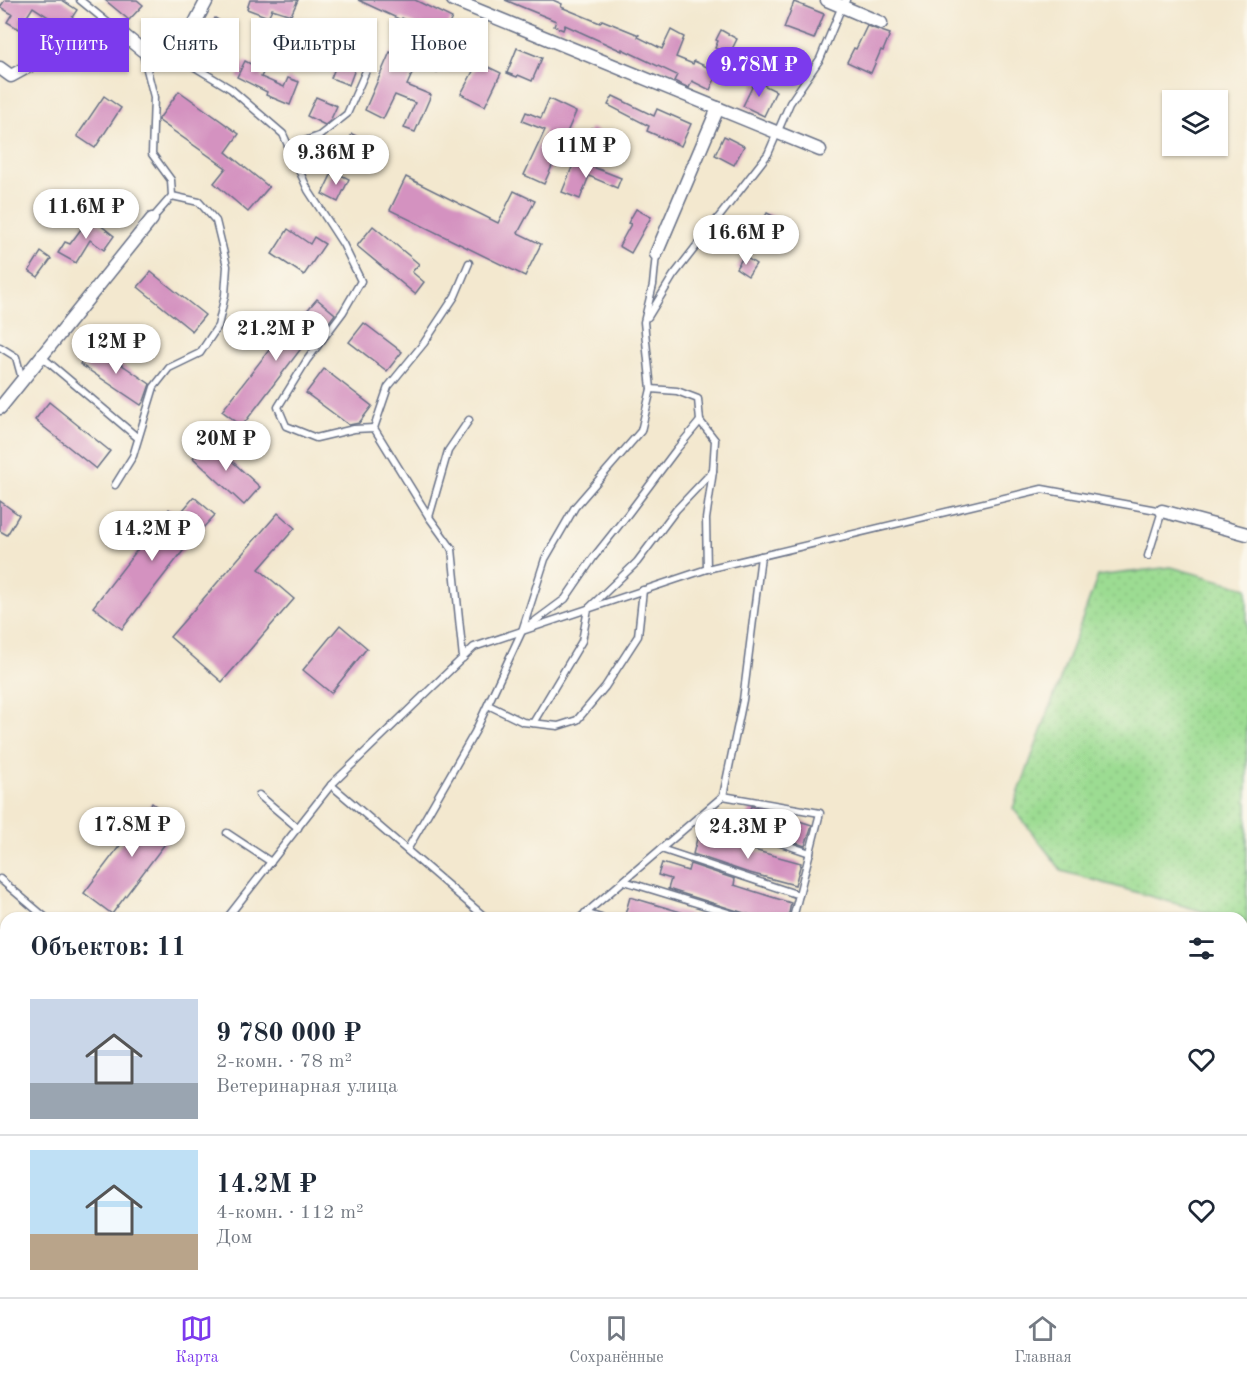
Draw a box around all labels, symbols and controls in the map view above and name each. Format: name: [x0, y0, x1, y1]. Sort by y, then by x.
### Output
chip: Купить: [18, 18, 129, 72]
chip: Снять: [141, 18, 239, 72]
chip: Фильтры: [251, 18, 377, 72]
chip: Новое: [389, 18, 488, 72]
pin: 9.78M ₽: [704, 47, 814, 98]
text: 9.78M ₽: [720, 56, 798, 76]
map controls: [1162, 90, 1228, 156]
button: layers: [1162, 90, 1228, 156]
pin: 11M ₽: [544, 128, 628, 179]
pin: 9.36M ₽: [281, 135, 391, 186]
text: 11M ₽: [556, 137, 616, 157]
text: 9.36M ₽: [297, 144, 375, 164]
pin: 11.6M ₽: [31, 189, 141, 240]
text: 11.6M ₽: [47, 198, 125, 218]
pin: 16.6M ₽: [691, 215, 801, 266]
text: 16.6M ₽: [707, 224, 785, 244]
pin: 21.2M ₽: [221, 311, 331, 362]
text: 21.2M ₽: [237, 320, 315, 340]
pin: 12M ₽: [74, 324, 158, 375]
text: 12M ₽: [86, 333, 146, 353]
pin: 20M ₽: [184, 421, 268, 472]
text: 20M ₽: [196, 430, 256, 450]
pin: 14.2M ₽: [97, 511, 207, 562]
text: 14.2M ₽: [113, 520, 191, 540]
pin: 17.8M ₽: [77, 807, 187, 858]
pin: 24.3M ₽: [693, 809, 803, 860]
text: 17.8M ₽: [93, 816, 171, 836]
text: 24.3M ₽: [709, 818, 787, 838]
icon: filters: [1185, 932, 1218, 965]
text: Объектов: 11: [30, 935, 186, 961]
text: 9 780 000 ₽: [216, 1021, 362, 1047]
icon: home: [78, 1023, 150, 1095]
icon: heart: [1185, 1043, 1218, 1076]
text: 2-комн. · 78 m²: [216, 1052, 352, 1072]
text: Ветеринарная улица: [216, 1077, 398, 1097]
text: 14.2M ₽: [216, 1172, 317, 1198]
icon: home: [78, 1174, 150, 1246]
icon: heart: [1185, 1194, 1218, 1227]
text: 4-комн. · 112 m²: [216, 1203, 364, 1223]
text: Дом: [216, 1228, 252, 1248]
tab: Карта: [175, 1312, 219, 1368]
tab: Сохранённые: [569, 1312, 664, 1368]
tab: Главная: [1014, 1312, 1072, 1368]

